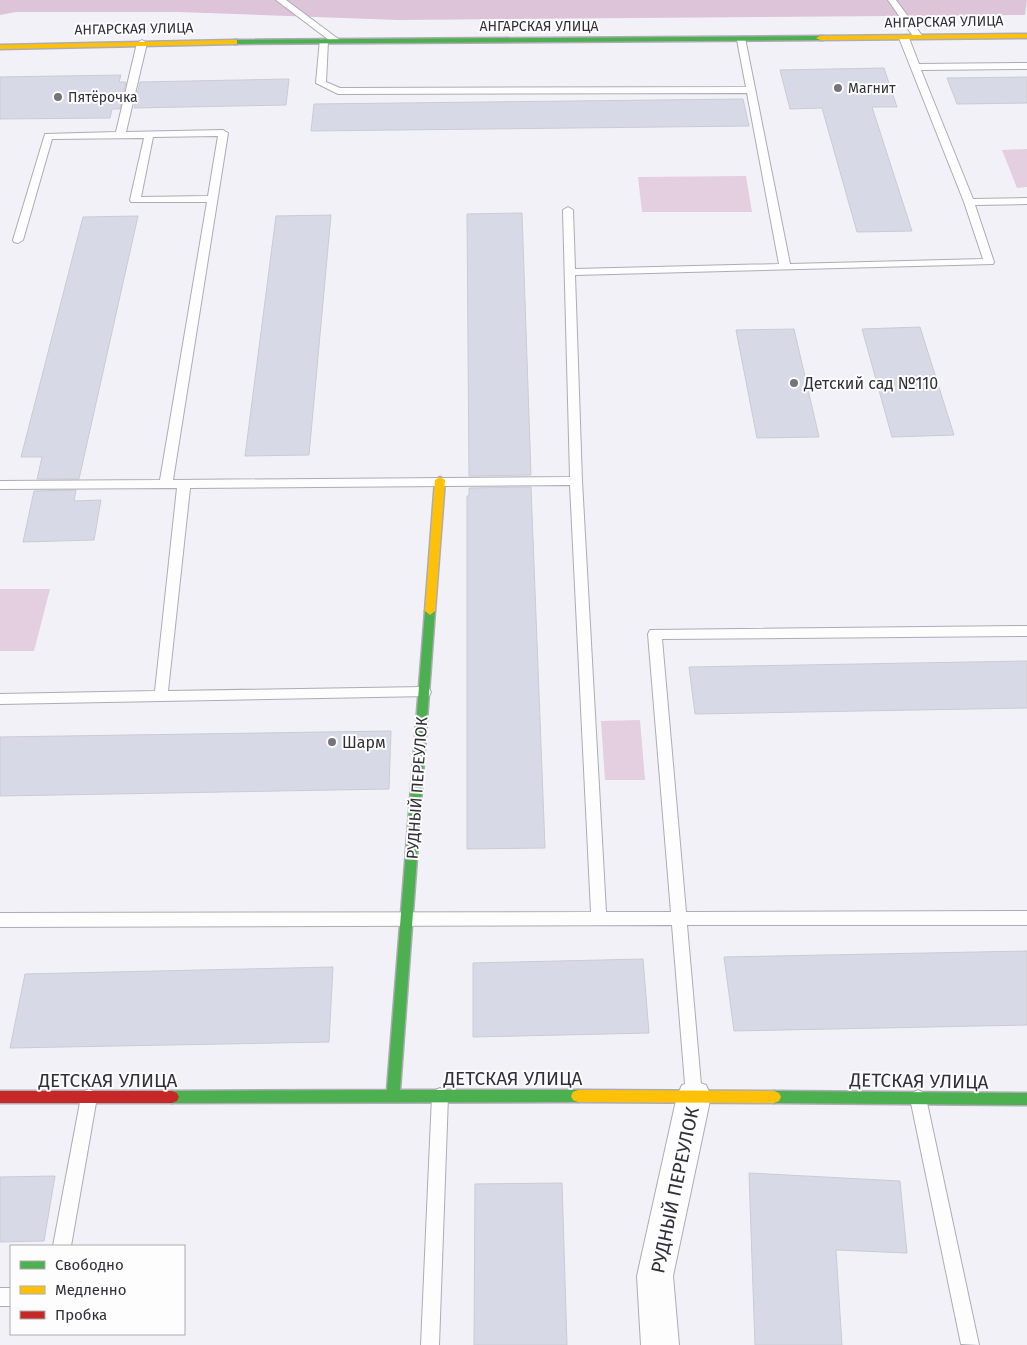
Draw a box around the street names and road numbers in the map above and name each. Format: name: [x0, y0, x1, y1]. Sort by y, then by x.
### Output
street label: АНГАРСКАЯ УЛИЦА: [884, 12, 1004, 32]
street label: АНГАРСКАЯ УЛИЦА: [479, 18, 599, 35]
street label: АНГАРСКАЯ УЛИЦА: [74, 19, 194, 39]
street label: РУДНЫЙ ПЕРЕУЛОК: [403, 716, 431, 860]
street label: ДЕТСКАЯ УЛИЦА: [442, 1067, 583, 1090]
street label: ДЕТСКАЯ УЛИЦА: [848, 1068, 989, 1094]
street label: ДЕТСКАЯ УЛИЦА: [37, 1069, 178, 1092]
street label: РУДНЫЙ ПЕРЕУЛОК: [646, 1105, 704, 1275]

